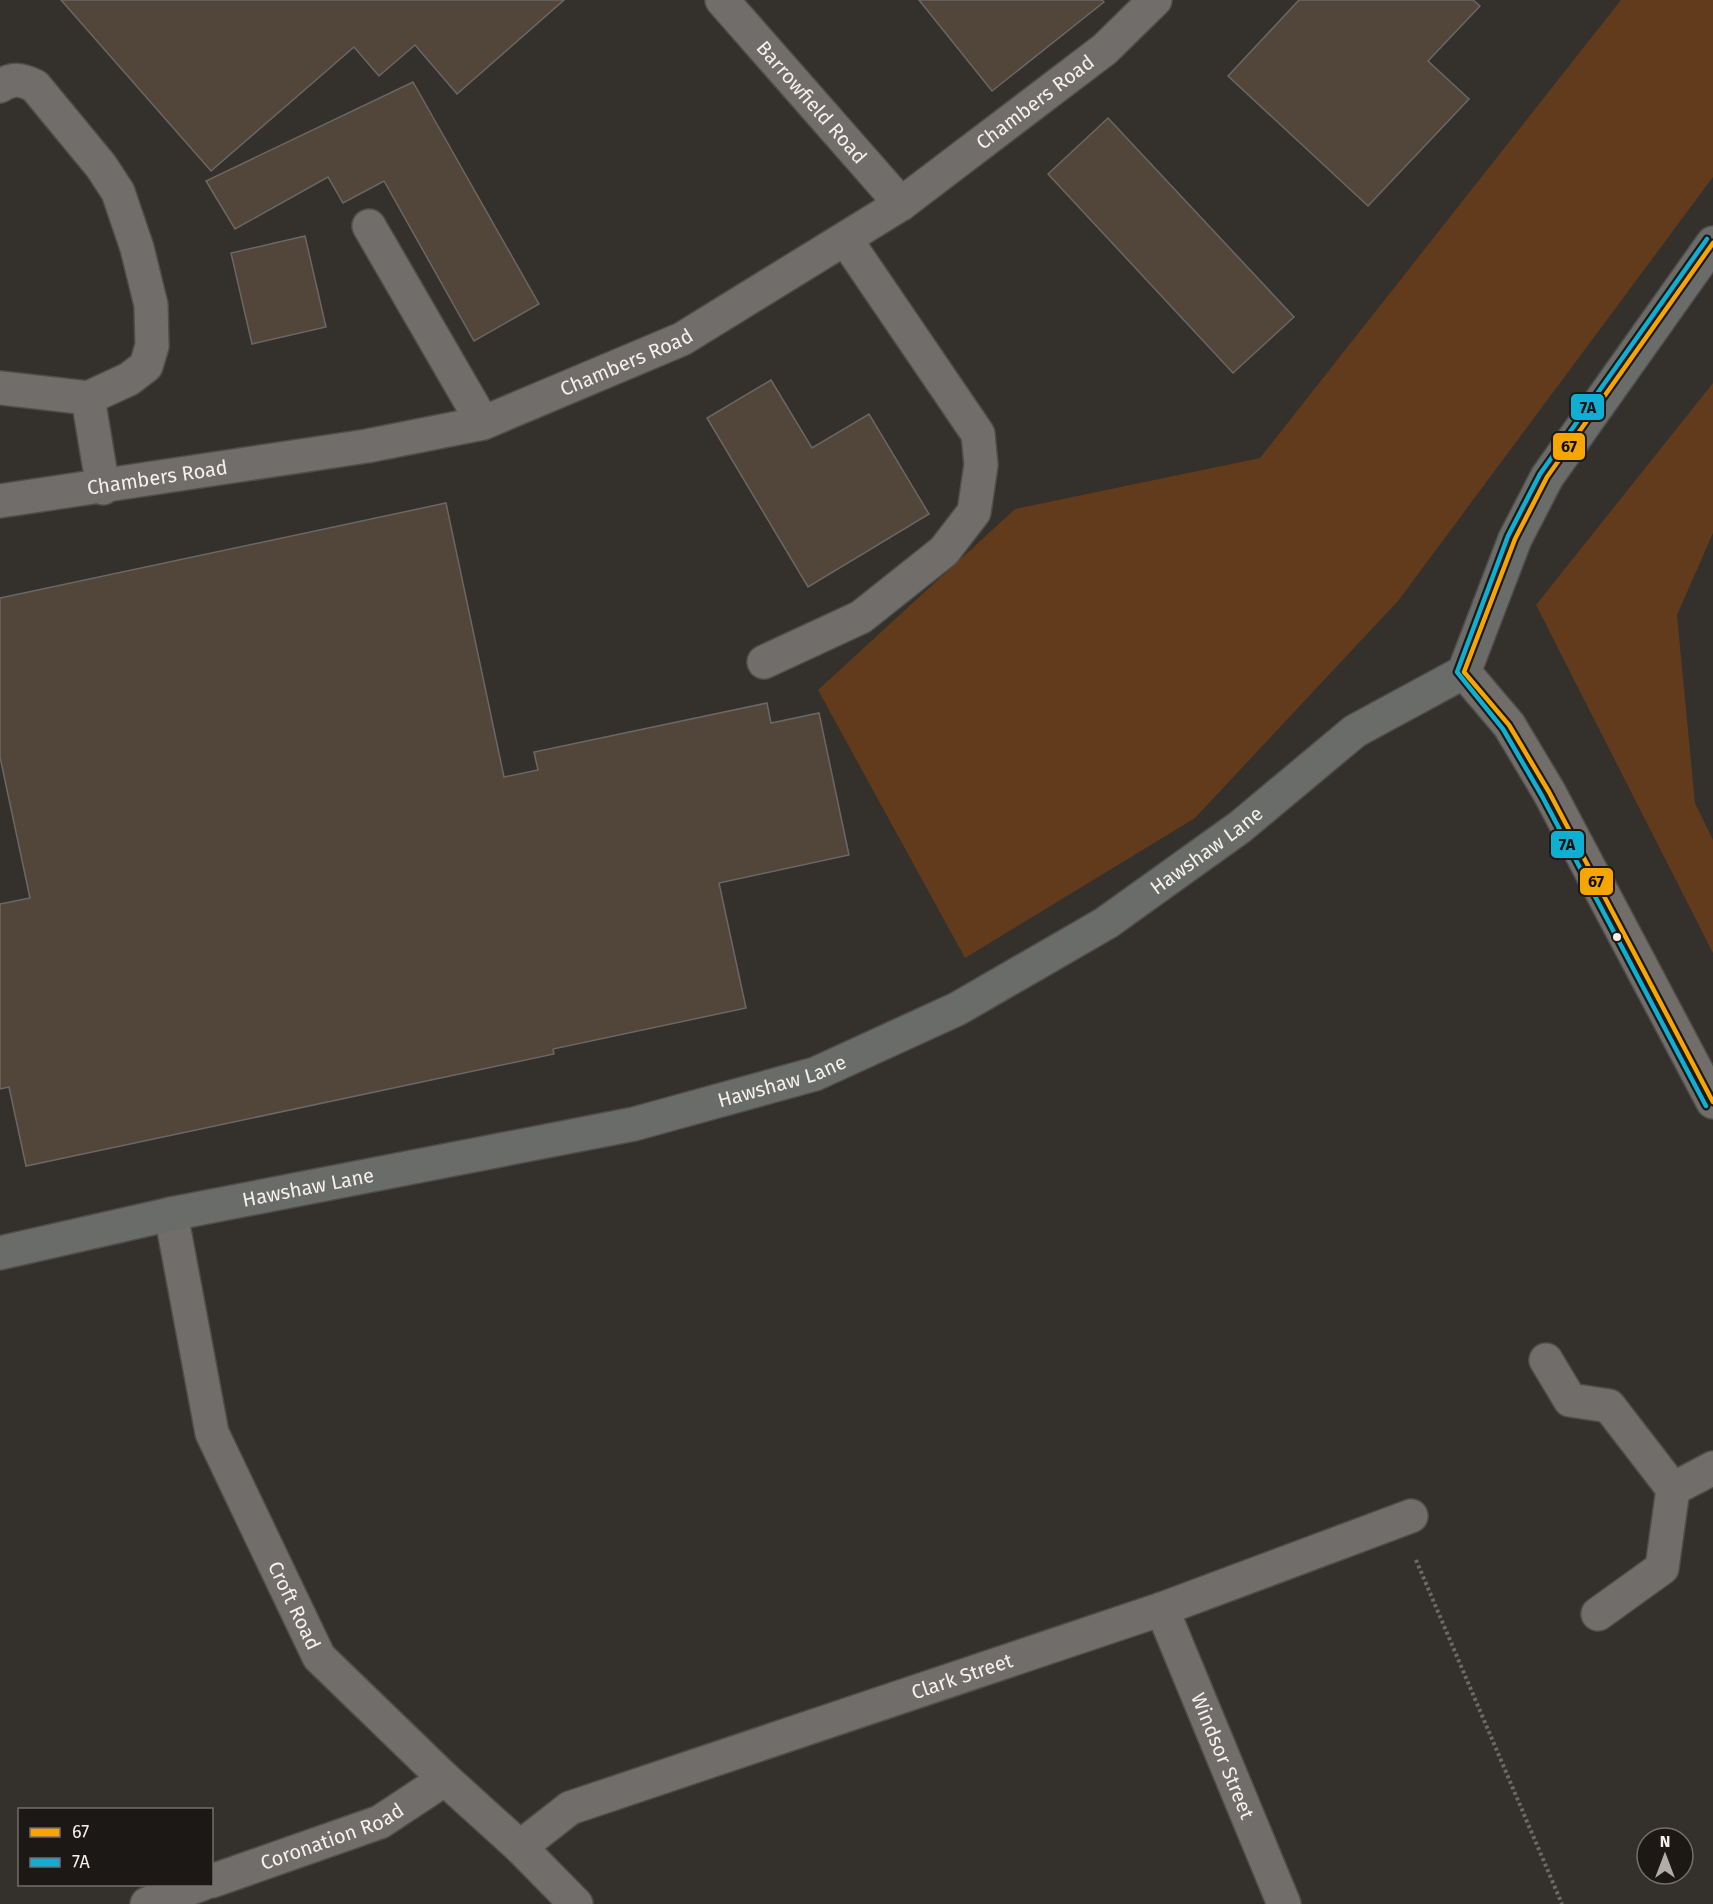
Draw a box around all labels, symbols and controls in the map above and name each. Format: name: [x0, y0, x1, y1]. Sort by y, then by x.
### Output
street label: Barrowfield Road: [751, 36, 872, 169]
street label: Chambers Road: [971, 50, 1099, 155]
street label: Chambers Road: [556, 323, 697, 401]
line badge: 7A: [1570, 393, 1605, 421]
text: 7A: [1580, 398, 1597, 417]
line badge: 67: [1552, 432, 1586, 461]
text: 67: [1561, 437, 1578, 456]
street label: Chambers Road: [85, 455, 229, 500]
street label: Hawshaw Lane: [1145, 801, 1268, 899]
line badge: 7A: [1550, 830, 1585, 859]
text: 7A: [1559, 835, 1576, 854]
line badge: 67: [1579, 867, 1614, 896]
text: 67: [1588, 872, 1605, 891]
unlabelled marker: [1611, 931, 1623, 943]
street label: Hawshaw Lane: [715, 1049, 850, 1112]
street label: Hawshaw Lane: [240, 1163, 376, 1212]
street label: Croft Road: [263, 1557, 326, 1654]
street label: Clark Street: [908, 1648, 1016, 1704]
street label: Windsor Street: [1186, 1689, 1260, 1823]
street label: Coronation Road: [257, 1798, 408, 1875]
legend: [18, 1808, 213, 1886]
text: 67: [72, 1821, 89, 1843]
north arrow: [1635, 1826, 1695, 1886]
text: N: [1660, 1832, 1670, 1851]
text: 7A: [72, 1851, 90, 1873]

